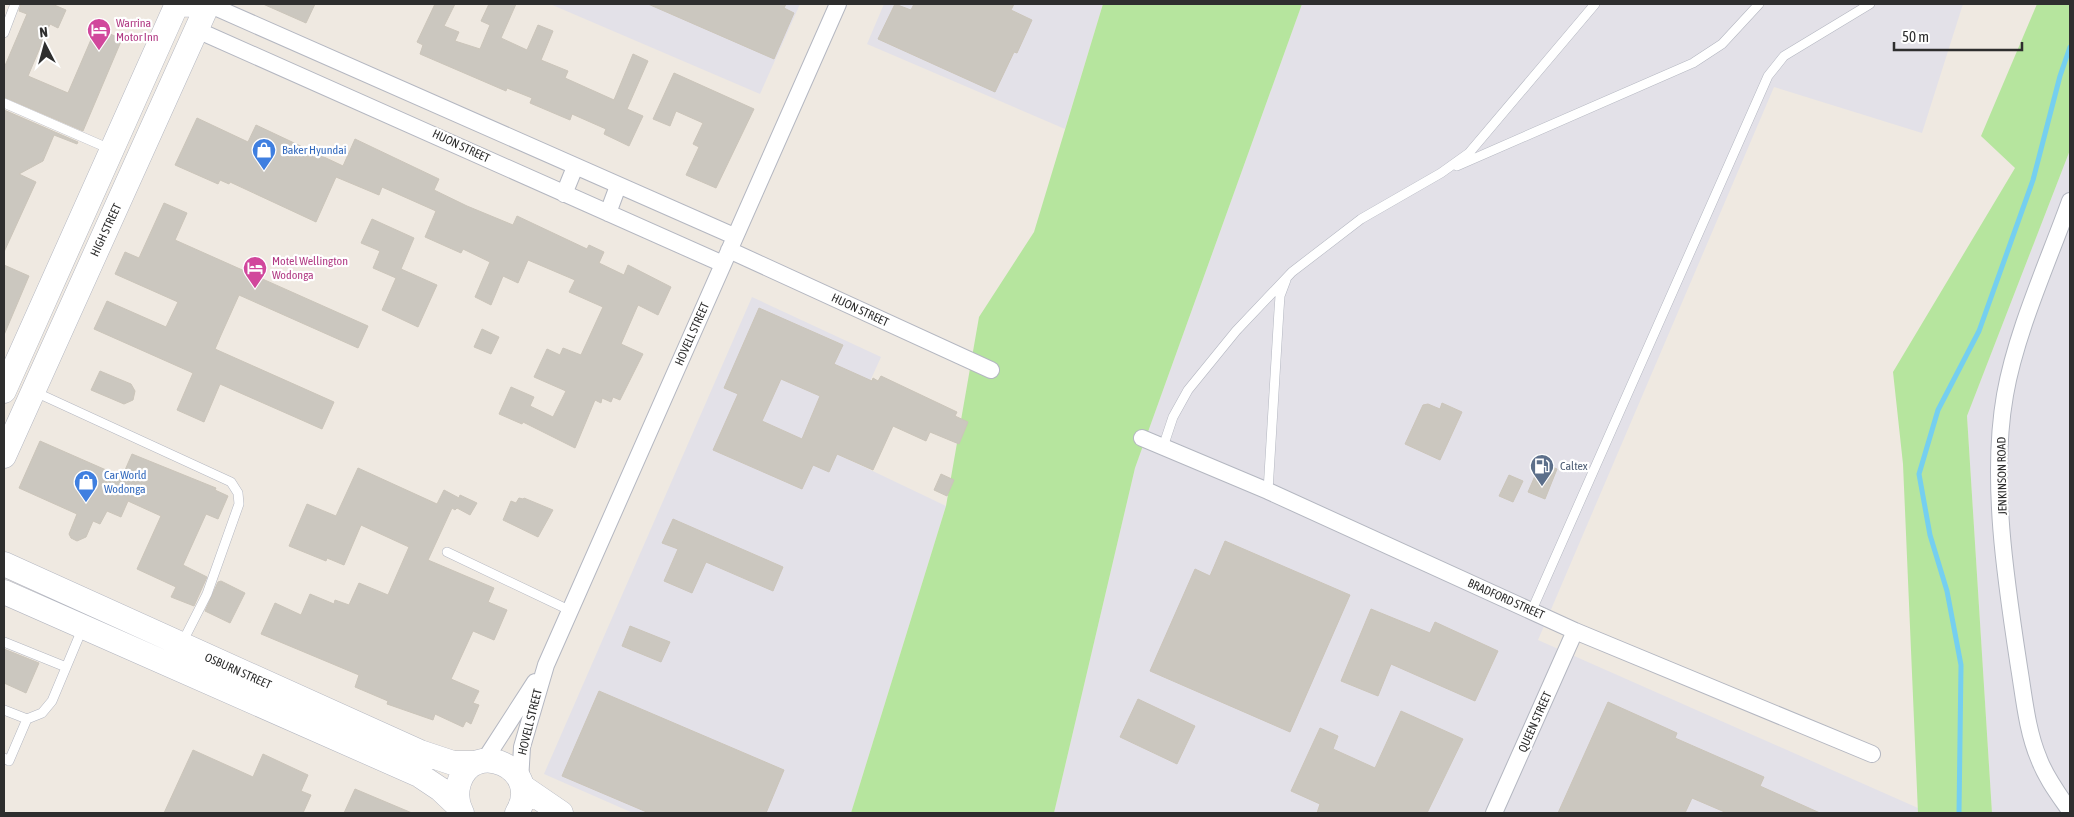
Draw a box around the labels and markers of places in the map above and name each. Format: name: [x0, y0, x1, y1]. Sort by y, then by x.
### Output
place label: Warrina Motor Inn: [116, 16, 159, 44]
hotel icon: Warrina Motor Inn: [86, 17, 112, 51]
shop icon: Baker Hyundai: [251, 137, 277, 171]
place label: Baker Hyundai: [282, 143, 347, 157]
place label: Motel Wellington Wodonga: [272, 254, 348, 282]
hotel icon: Motel Wellington Wodonga: [242, 255, 268, 289]
fuel station icon: Caltex: [1529, 453, 1555, 487]
place label: Caltex: [1560, 459, 1588, 473]
place label: Car World Wodonga: [104, 468, 146, 496]
shop icon: Car World Wodonga: [73, 469, 99, 503]

